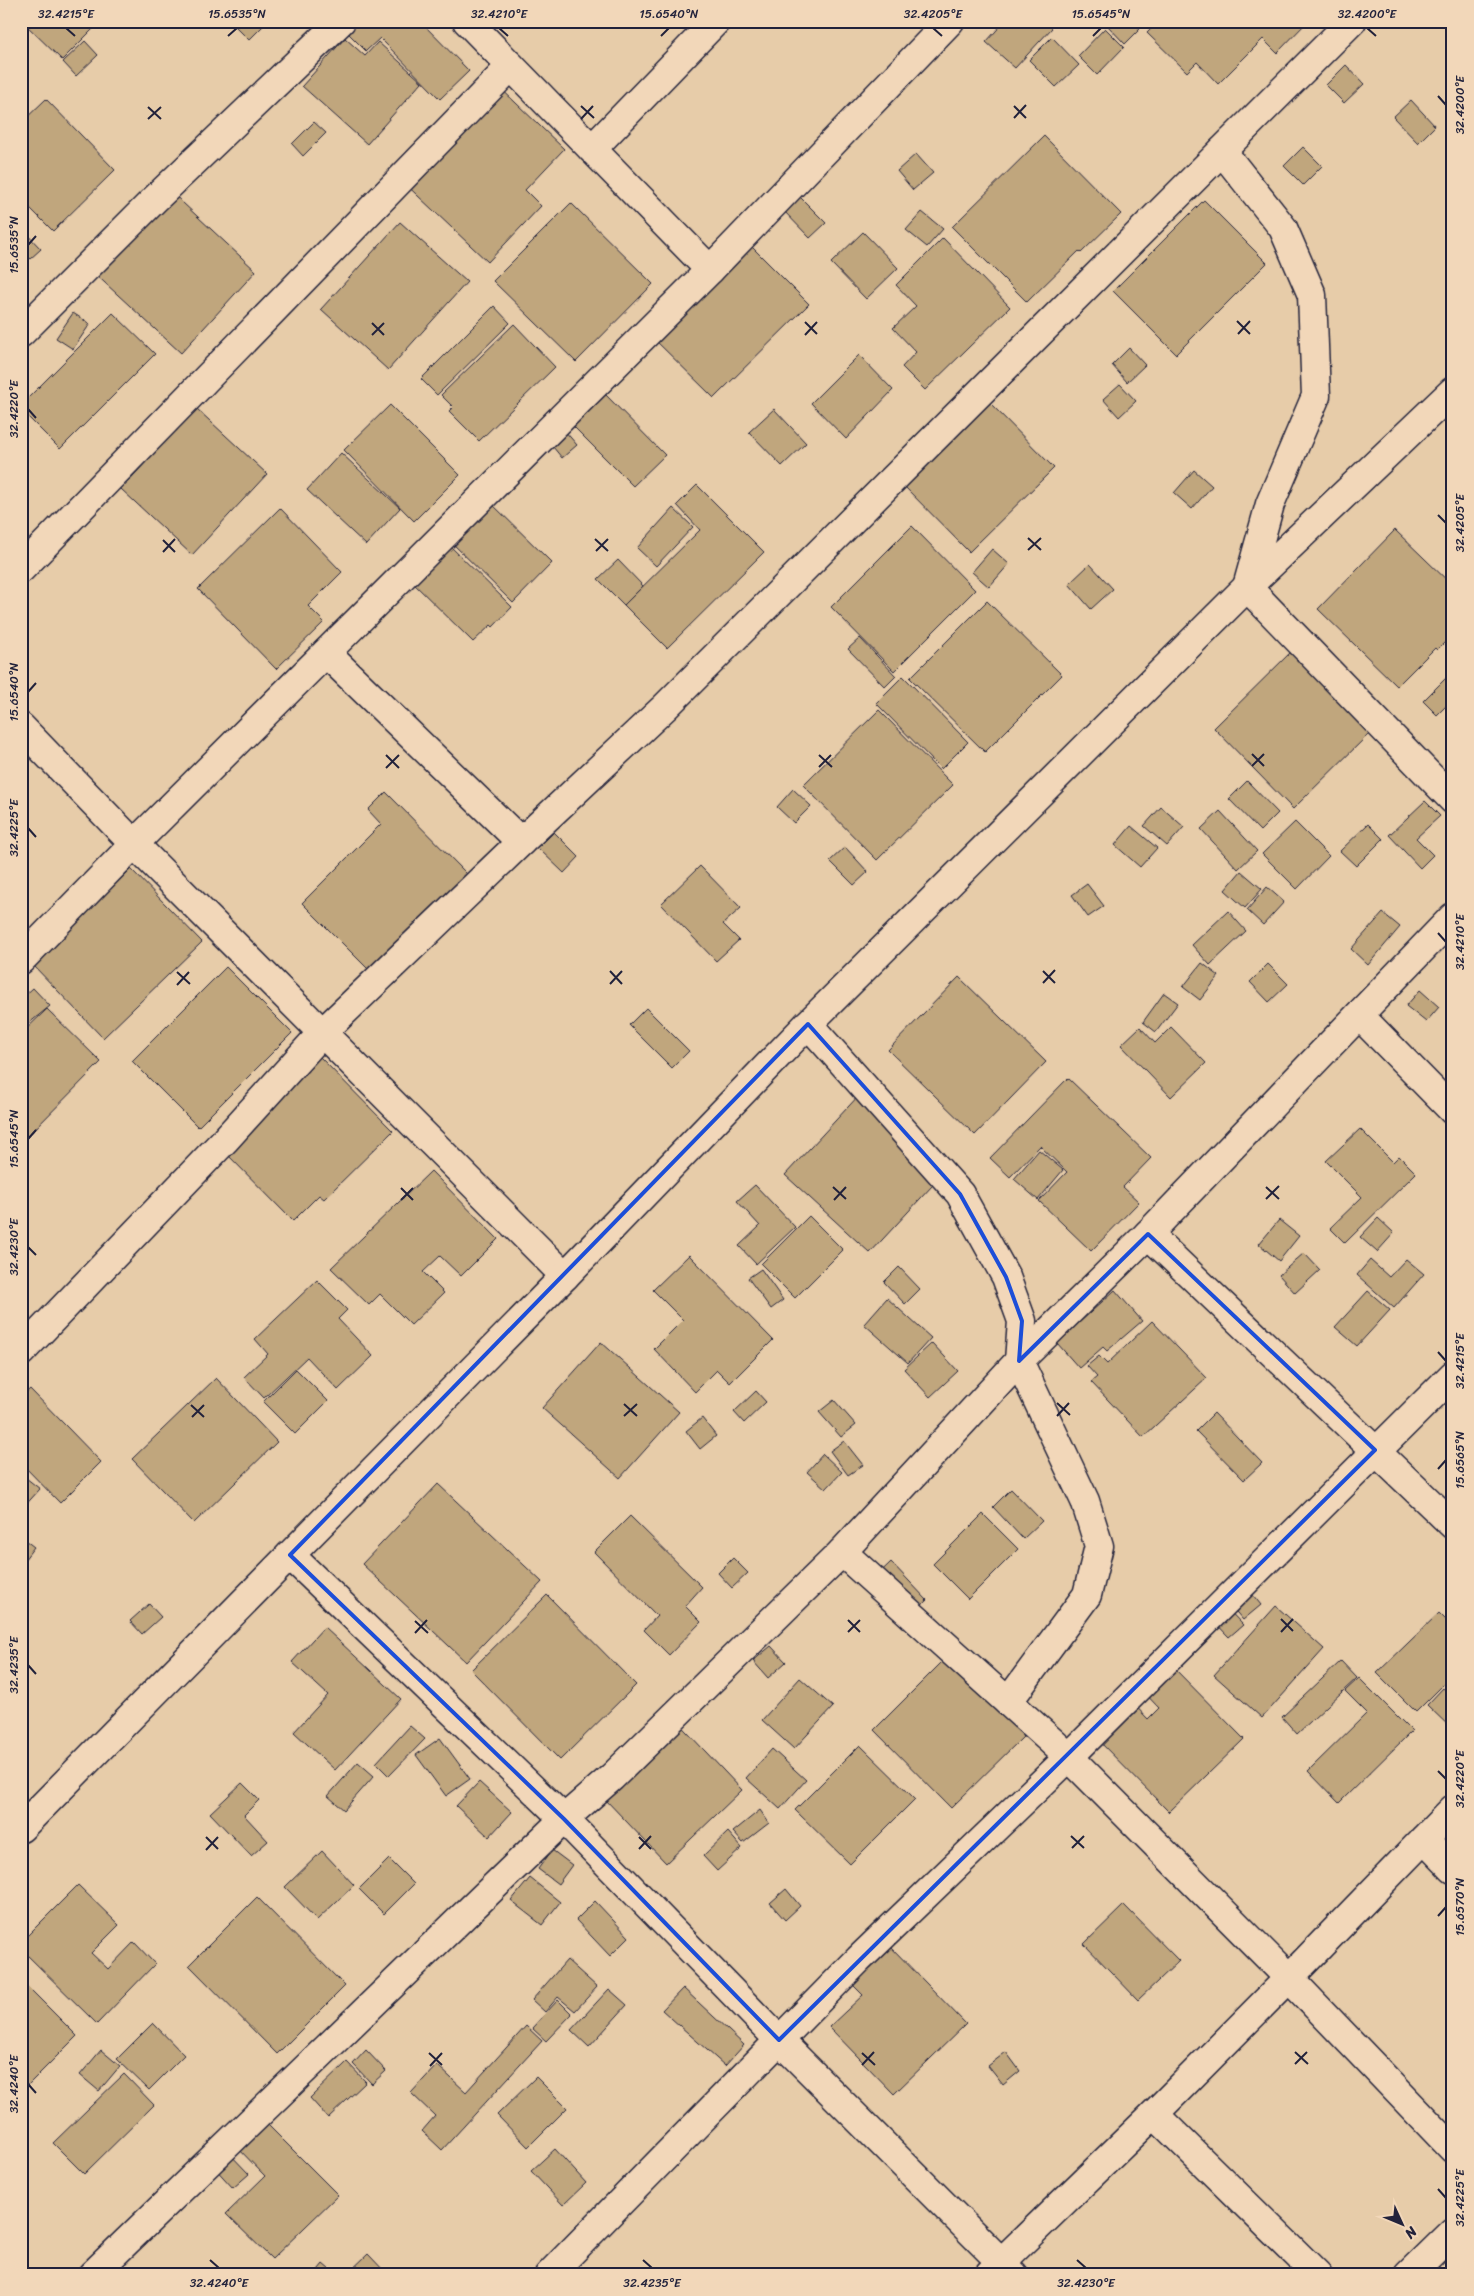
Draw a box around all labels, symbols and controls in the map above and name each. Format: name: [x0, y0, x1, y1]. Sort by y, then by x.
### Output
text: 32.4215°E: [38, 3, 95, 25]
text: 15.6535°N: [208, 3, 266, 25]
text: 32.4210°E: [471, 3, 528, 25]
text: 15.6540°N: [640, 3, 699, 25]
text: 32.4205°E: [904, 3, 963, 25]
text: 15.6545°N: [1072, 3, 1131, 25]
text: 32.4200°E: [1338, 3, 1398, 25]
text: 32.4200°E: [1449, 74, 1471, 134]
text: 15.6535°N: [3, 216, 25, 274]
text: 32.4220°E: [3, 379, 25, 438]
text: 32.4205°E: [1449, 493, 1471, 552]
text: 15.6540°N: [3, 662, 25, 721]
text: 32.4225°E: [3, 798, 25, 857]
text: 32.4210°E: [1449, 913, 1471, 970]
text: 15.6545°N: [3, 1109, 25, 1168]
text: 32.4230°E: [3, 1217, 25, 1276]
text: 32.4215°E: [1449, 1332, 1471, 1389]
text: 15.6565°N: [1449, 1430, 1471, 1489]
text: 32.4235°E: [3, 1635, 25, 1694]
text: 32.4220°E: [1449, 1749, 1471, 1808]
text: 15.6570°N: [1449, 1877, 1471, 1936]
text: 32.4240°E: [3, 2053, 25, 2113]
text: 32.4225°E: [1449, 2168, 1471, 2227]
north arrow: [1376, 2198, 1426, 2248]
text: N: [1398, 2220, 1424, 2245]
text: 32.4240°E: [190, 2272, 250, 2294]
text: 32.4235°E: [623, 2272, 682, 2294]
text: 32.4230°E: [1057, 2272, 1116, 2294]

